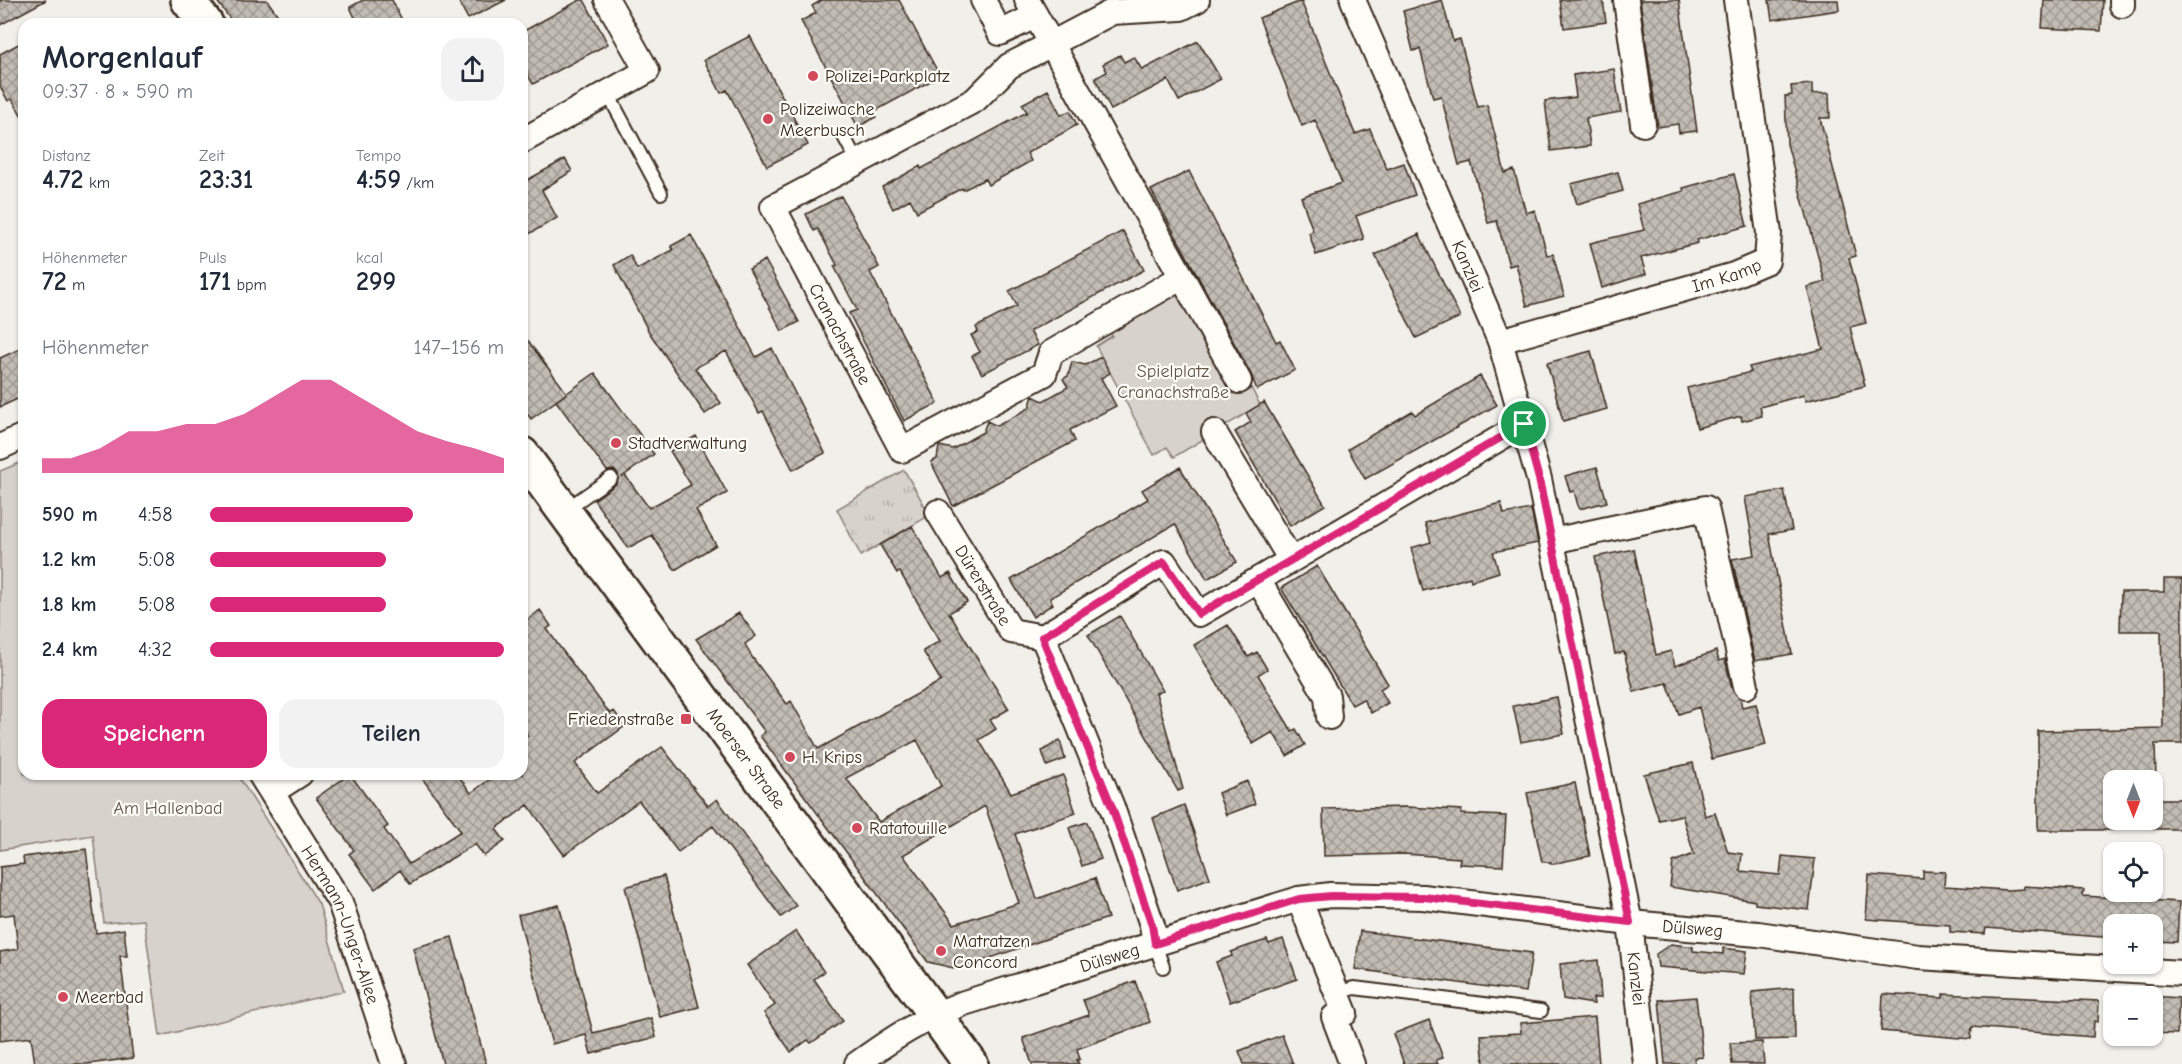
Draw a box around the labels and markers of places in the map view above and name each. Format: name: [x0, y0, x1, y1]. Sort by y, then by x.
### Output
place label: Polizei-Parkplatz: [825, 66, 950, 87]
marker: Polizei-Parkplatz: [806, 69, 820, 83]
place label: Polizeiwache Meerbusch: [780, 99, 874, 141]
marker: Polizeiwache Meerbusch: [761, 112, 775, 126]
pin: [1498, 398, 1549, 449]
place label: Stadtverwaltung: [628, 433, 747, 454]
marker: Stadtverwaltung: [609, 436, 623, 450]
place label: Friedenstraße: [568, 709, 674, 730]
marker: Friedenstraße: [679, 712, 693, 726]
place label: H. Krips: [802, 747, 862, 768]
marker: H. Krips: [783, 750, 797, 764]
place label: Ratatouille: [869, 818, 947, 839]
marker: Ratatouille: [850, 821, 864, 835]
place label: Matratzen Concord: [953, 931, 1030, 973]
marker: Matratzen Concord: [934, 944, 948, 958]
place label: Meerbad: [75, 987, 144, 1008]
marker: Meerbad: [56, 990, 70, 1004]

